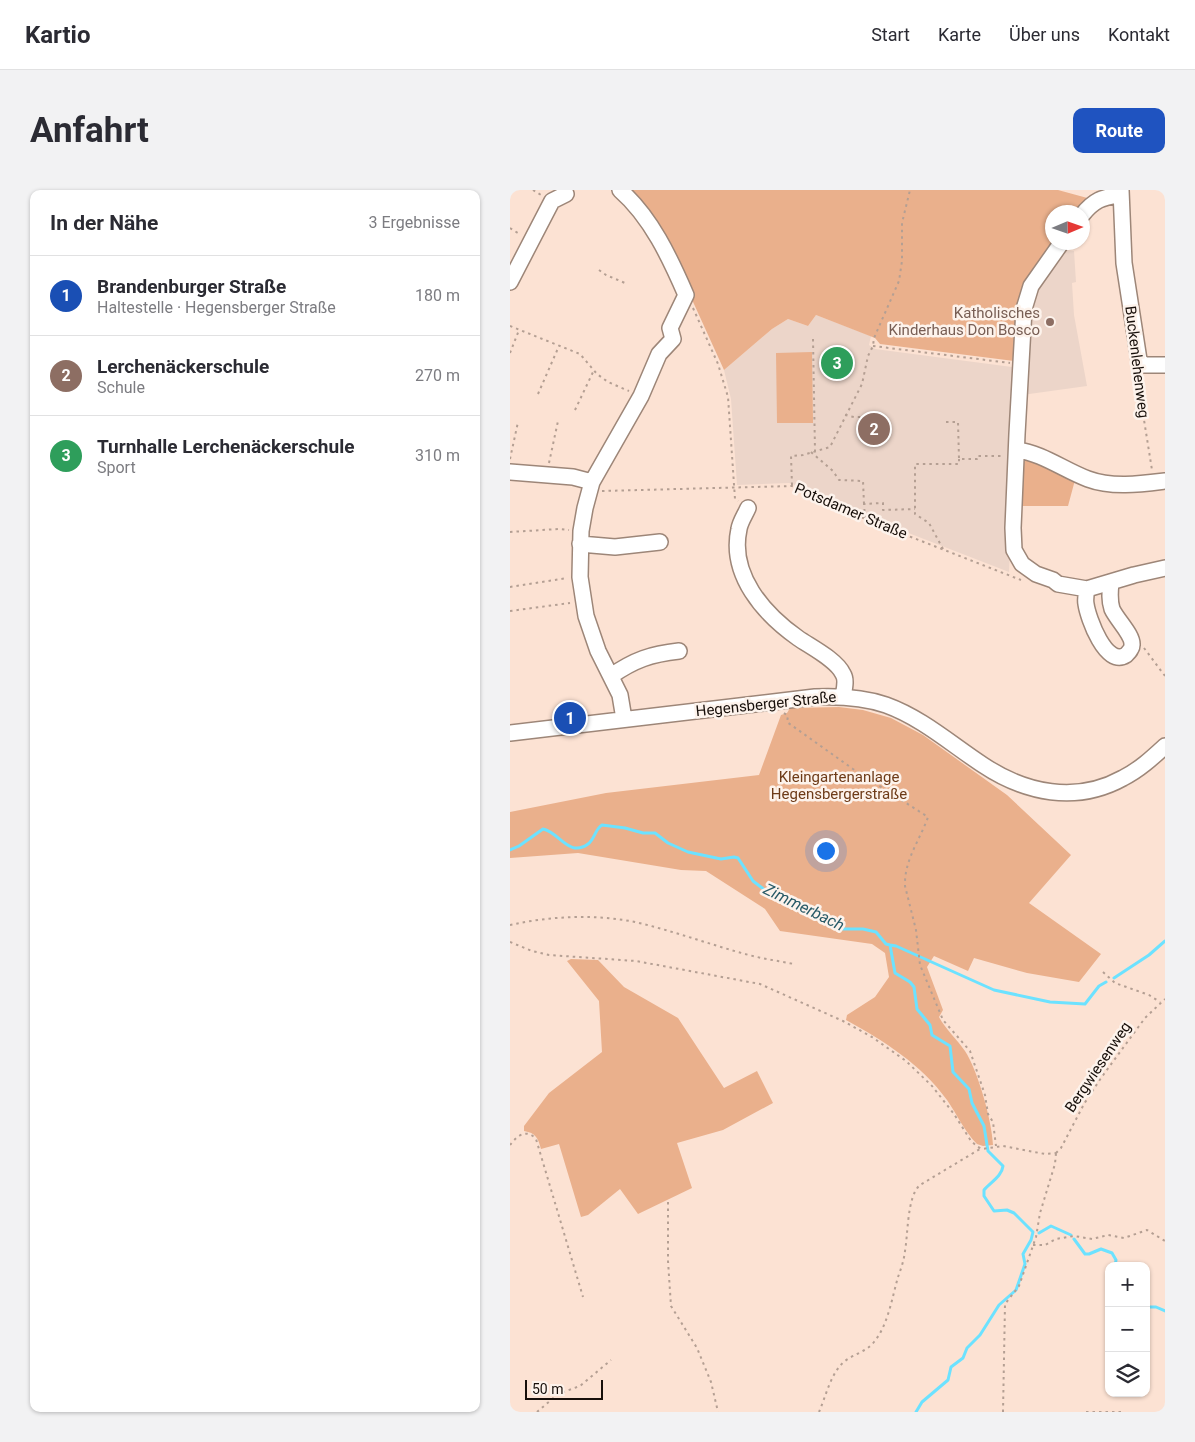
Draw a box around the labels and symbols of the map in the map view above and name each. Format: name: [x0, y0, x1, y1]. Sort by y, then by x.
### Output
north arrow: [1045, 205, 1090, 250]
place label: Katholisches Kinderhaus Don Bosco: [889, 304, 1040, 339]
street label: Buckenlehenweg: [1121, 305, 1153, 419]
marker: Katholisches Kinderhaus Don Bosco: [1044, 316, 1056, 328]
pin: 3: [821, 344, 853, 382]
pin: 2: [858, 410, 890, 448]
street label: Potsdamer Straße: [792, 479, 910, 543]
street label: Hegensberger Straße: [695, 688, 837, 720]
pin: 1: [554, 699, 586, 737]
park label: Kleingartenanlage Hegensbergerstraße: [771, 768, 907, 803]
your location: [813, 838, 839, 864]
water label: Zimmerbach: [760, 879, 848, 935]
street label: Bergwiesenweg: [1061, 1018, 1135, 1116]
scale bar: [525, 1377, 602, 1400]

